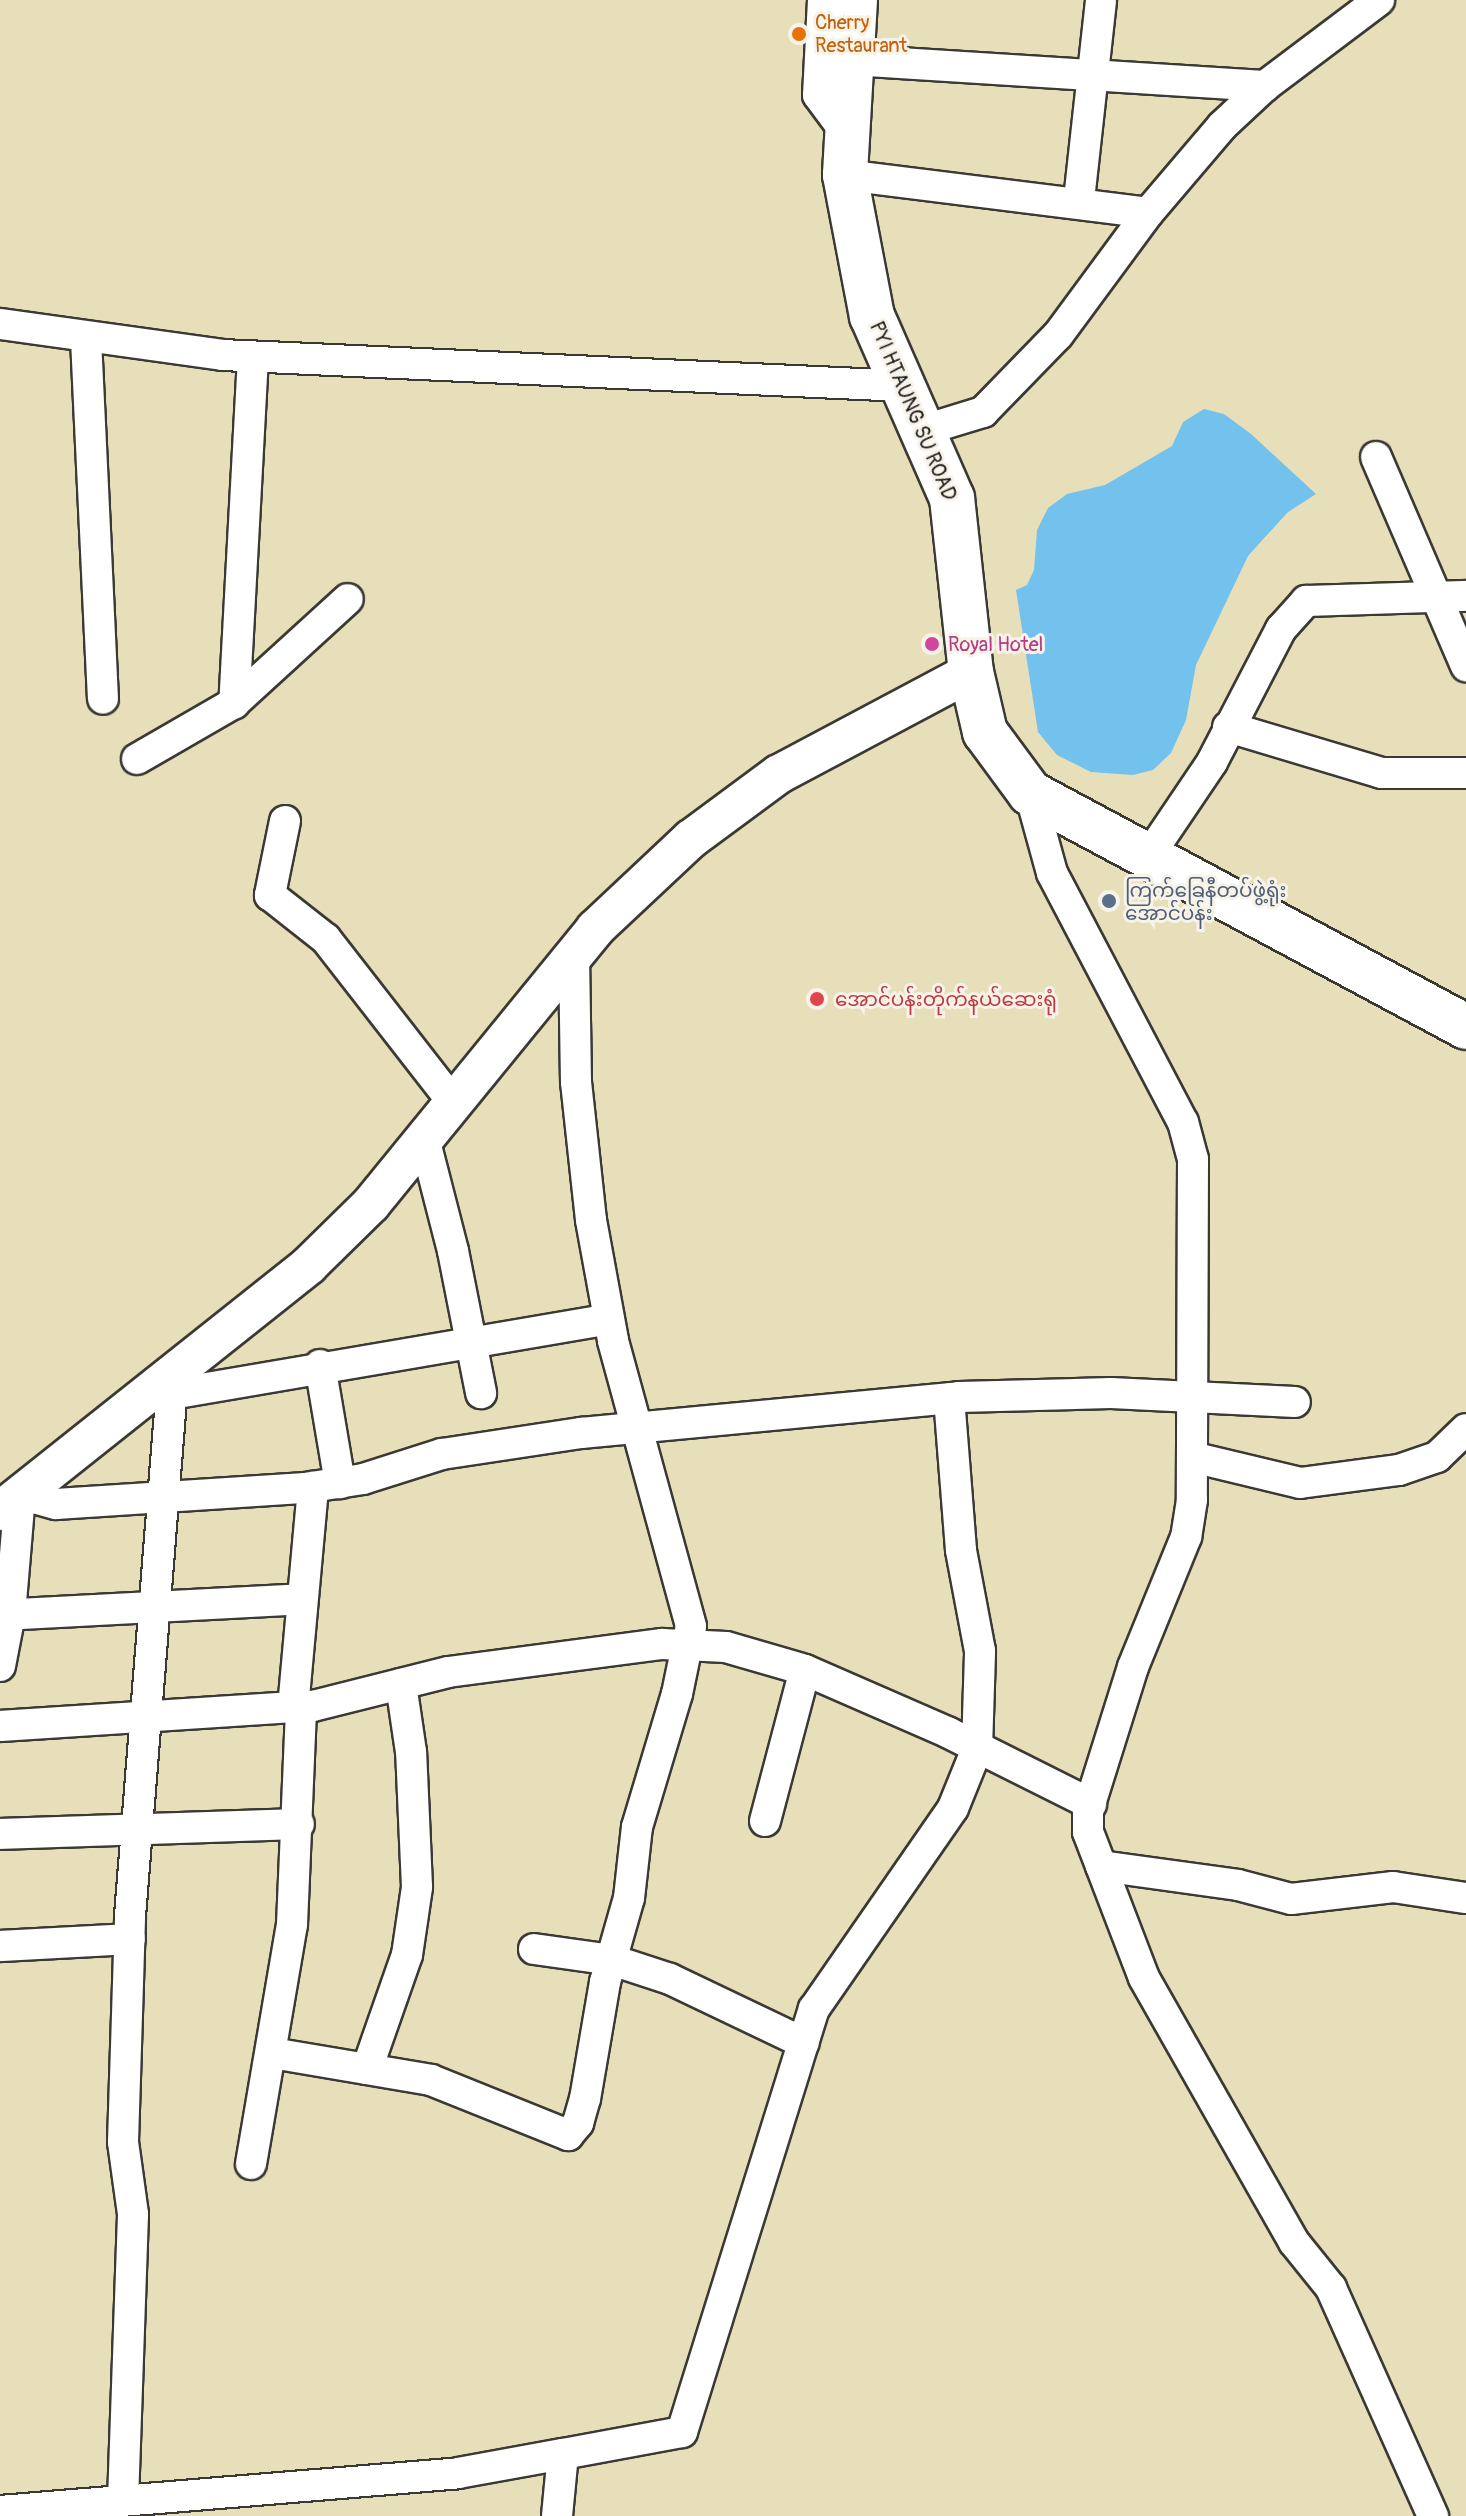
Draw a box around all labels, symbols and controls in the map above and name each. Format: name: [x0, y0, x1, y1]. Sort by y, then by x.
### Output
place label: Cherry Restaurant: [815, 10, 907, 57]
marker: Cherry Restaurant: [790, 25, 808, 43]
street label: PYI HTAUNG SU ROAD: [864, 318, 962, 504]
place label: Royal Hotel: [948, 632, 1043, 656]
marker: Royal Hotel: [923, 635, 941, 653]
place label: ကြက်ခြေနီတပ်ဖွဲ့ရုံး အောင်ပန်း: [1125, 878, 1286, 925]
marker: ကြက်ခြေနီတပ်ဖွဲ့ရုံး အောင်ပန်း: [1100, 892, 1118, 910]
place label: အောင်ပန်းတိုက်နယ်ဆေးရုံ: [835, 987, 1057, 1011]
marker: အောင်ပန်းတိုက်နယ်ဆေးရုံ: [806, 988, 828, 1010]

